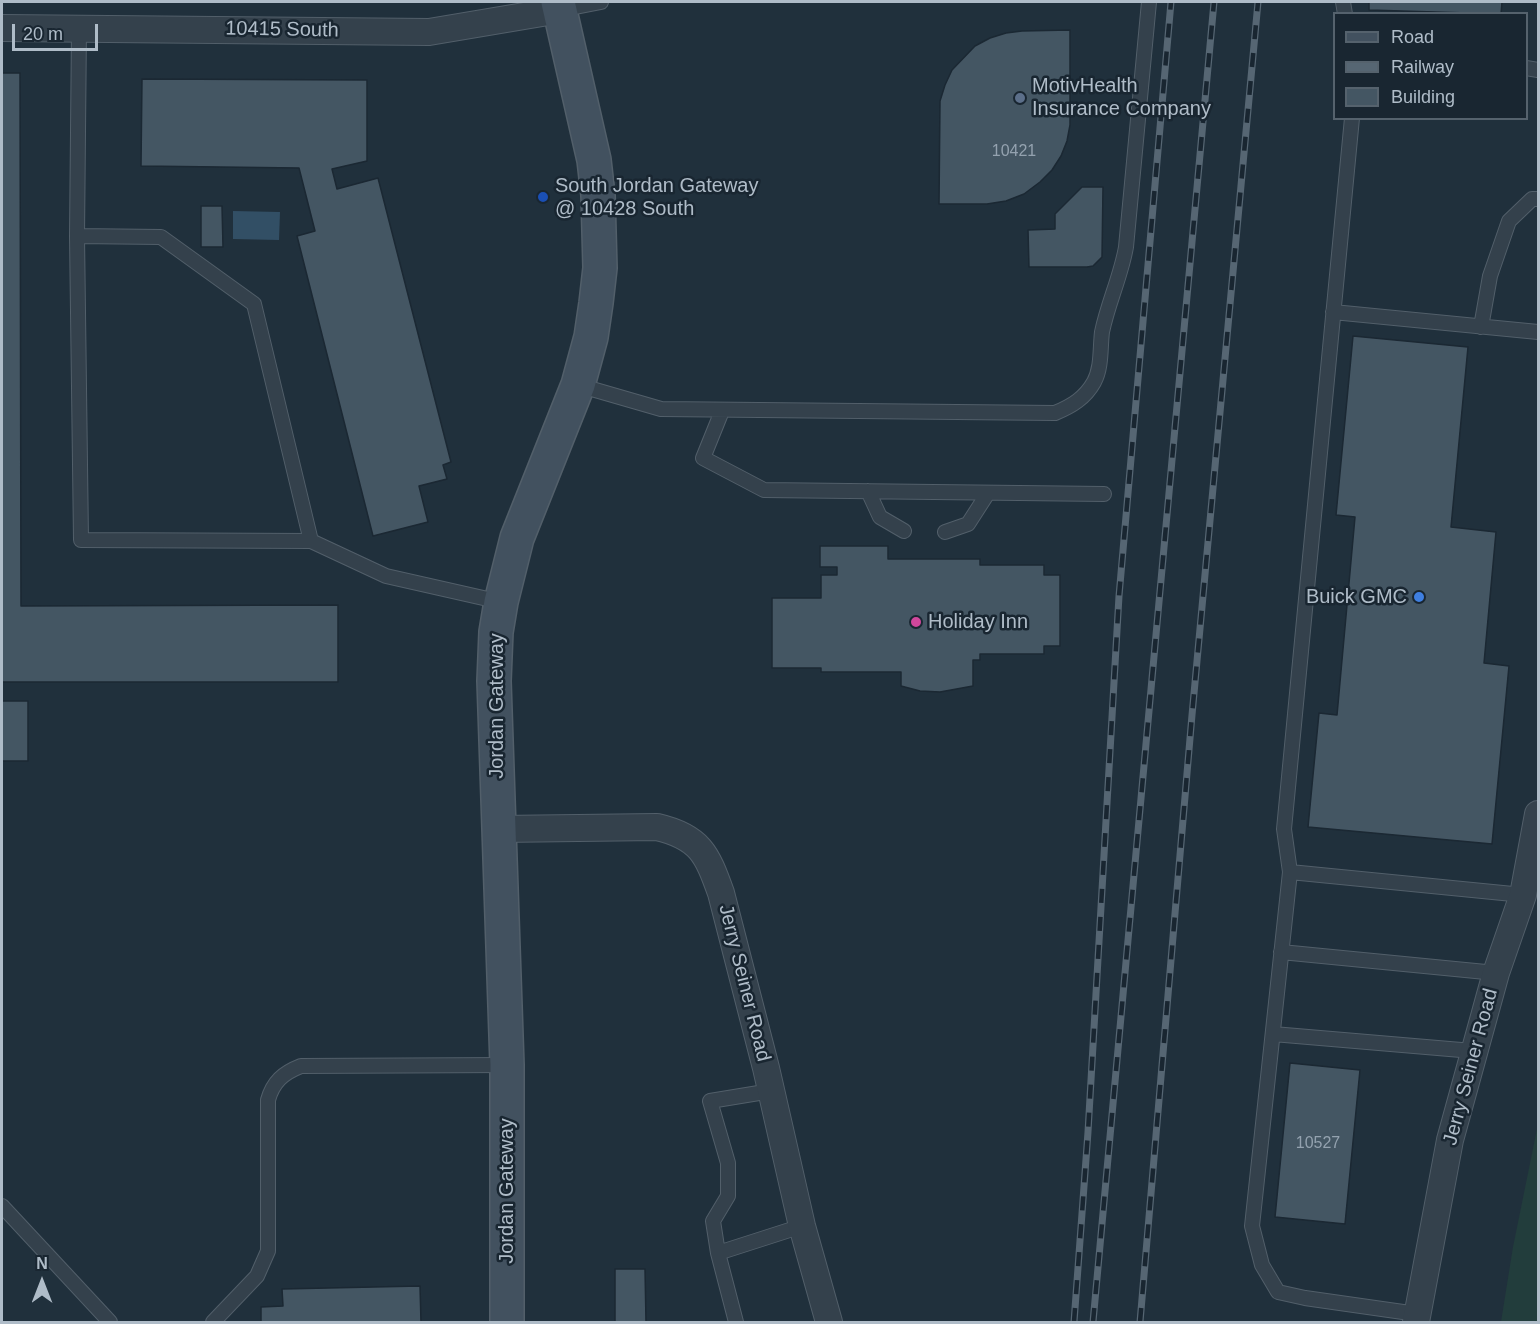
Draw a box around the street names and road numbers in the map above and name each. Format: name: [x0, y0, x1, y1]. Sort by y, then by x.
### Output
street label: 10415 South: [225, 17, 339, 43]
street label: Jordan Gateway: [485, 633, 509, 779]
street label: Jerry Seiner Road: [713, 902, 775, 1064]
street label: Jerry Seiner Road: [1439, 986, 1503, 1148]
street label: Jordan Gateway: [495, 1118, 519, 1264]

